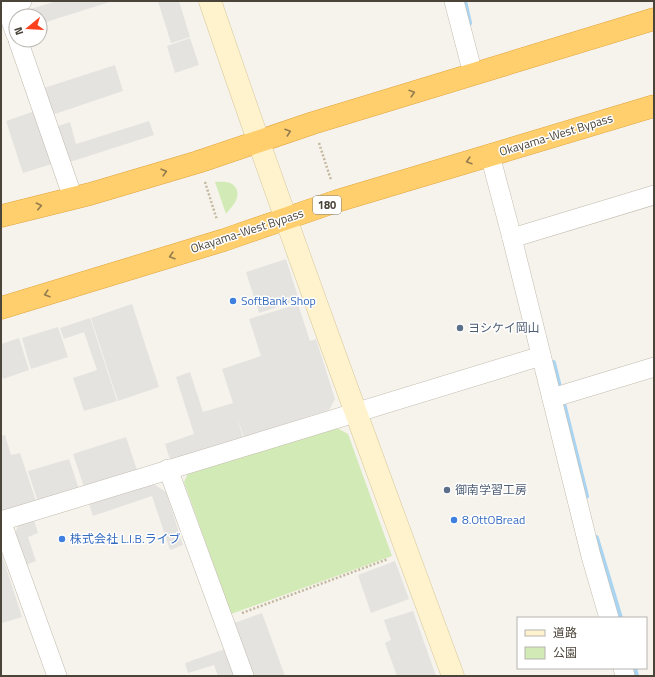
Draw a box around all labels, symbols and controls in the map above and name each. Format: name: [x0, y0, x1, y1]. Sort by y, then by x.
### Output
north arrow: [8, 8, 48, 48]
text: N: [10, 25, 27, 37]
one-way arrow: [408, 89, 415, 98]
street label: Okayama-West Bypass: [497, 108, 615, 161]
one-way arrow: [284, 128, 291, 136]
one-way arrow: [466, 156, 473, 165]
one-way arrow: [160, 168, 167, 177]
road number: 180: [313, 196, 341, 214]
one-way arrow: [35, 202, 42, 211]
street label: Okayama-West Bypass: [188, 203, 306, 258]
one-way arrow: [169, 251, 176, 260]
one-way arrow: [44, 289, 51, 298]
place label: SoftBank Shop: [241, 291, 316, 310]
marker: SoftBank Shop: [228, 296, 238, 306]
place label: ヨシケイ岡山: [468, 318, 540, 337]
marker: ヨシケイ岡山: [455, 323, 465, 333]
place label: 御南学習工房: [455, 480, 527, 499]
marker: 御南学習工房: [442, 485, 452, 495]
place label: 8.OttOBread: [462, 510, 525, 529]
marker: 8.OttOBread: [449, 515, 459, 525]
place label: 株式会社 L.I.B.ライブ: [70, 529, 181, 548]
marker: 株式会社 L.I.B.ライブ: [57, 534, 67, 544]
legend: [517, 617, 647, 669]
text: 道路: [553, 623, 577, 642]
text: 公園: [553, 643, 577, 662]

